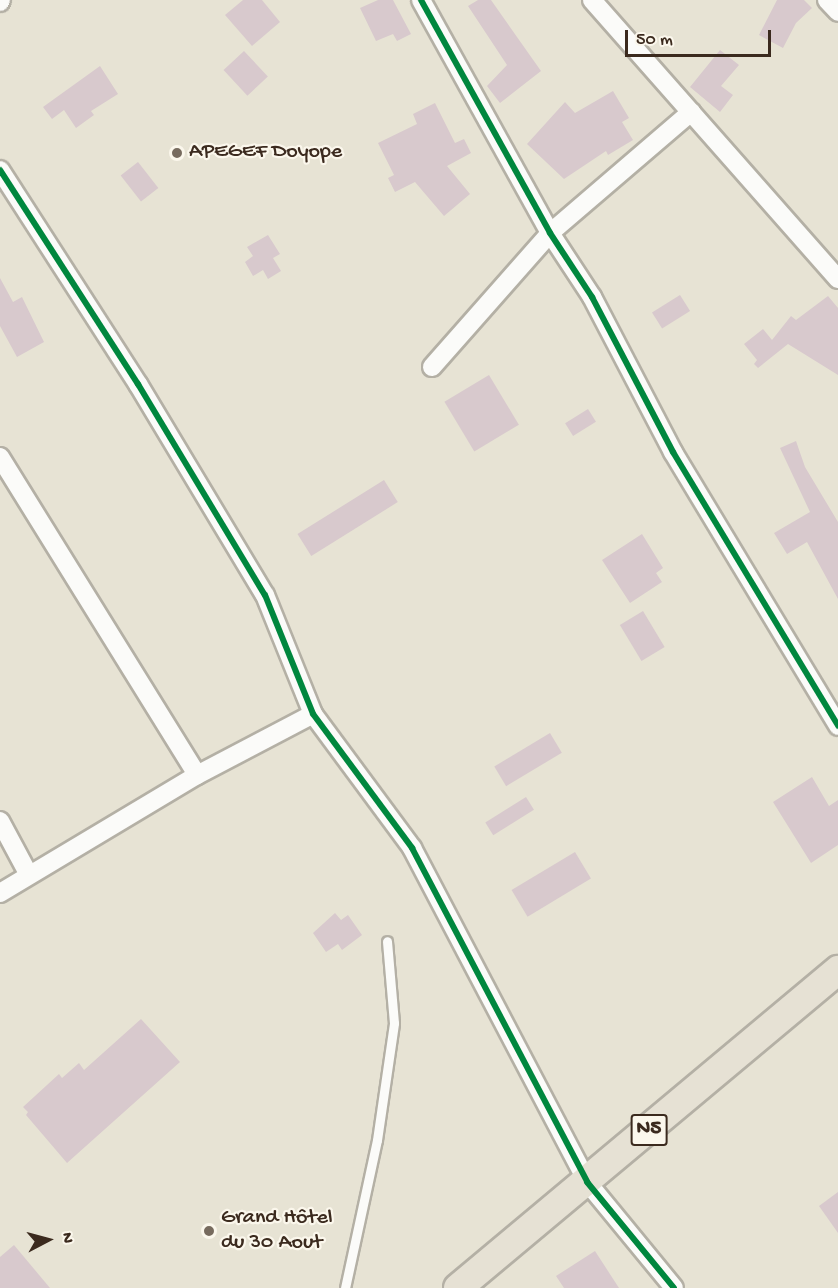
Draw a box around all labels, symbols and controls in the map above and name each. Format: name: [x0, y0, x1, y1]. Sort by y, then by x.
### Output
scale bar: [628, 18, 774, 56]
text: 50 m: [636, 30, 673, 51]
place label: APEGEF Doyope: [189, 140, 342, 166]
marker: APEGEF Doyope: [170, 146, 184, 160]
road number: N5: [630, 1112, 668, 1148]
place label: Grand Hôtel du 30 Aout: [221, 1205, 333, 1256]
north arrow: [18, 1210, 78, 1270]
marker: Grand Hôtel du 30 Aout: [202, 1224, 216, 1238]
text: N: [56, 1232, 76, 1244]

